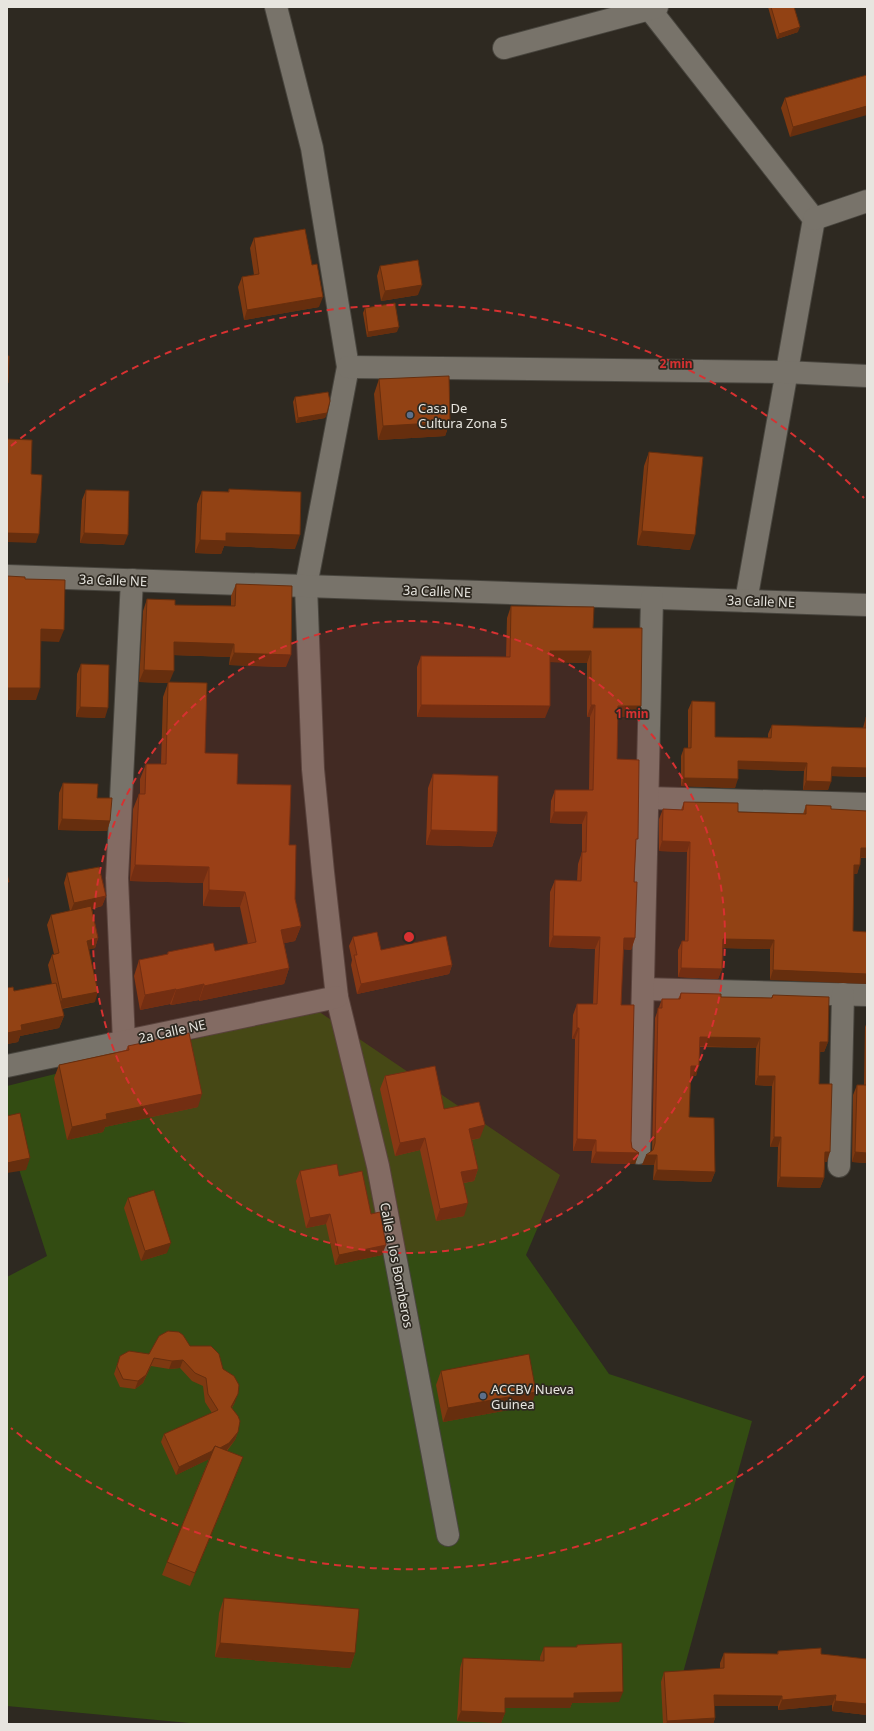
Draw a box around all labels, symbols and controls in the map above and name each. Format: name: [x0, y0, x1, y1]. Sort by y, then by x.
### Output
text: 2 min: [659, 355, 693, 372]
place label: Casa De Cultura Zona 5: [418, 399, 508, 432]
marker: Casa De Cultura Zona 5: [405, 410, 415, 420]
street label: 3a Calle NE: [79, 570, 147, 590]
street label: 3a Calle NE: [403, 581, 471, 601]
street label: 3a Calle NE: [727, 591, 795, 611]
text: 1 min: [615, 705, 649, 722]
centre of rings: [402, 930, 416, 944]
street label: 2a Calle NE: [137, 1015, 207, 1047]
street label: Calle a los Bomberos: [376, 1201, 418, 1329]
place label: ACCBV Nueva Guinea: [491, 1380, 574, 1413]
marker: ACCBV Nueva Guinea: [478, 1391, 488, 1401]

